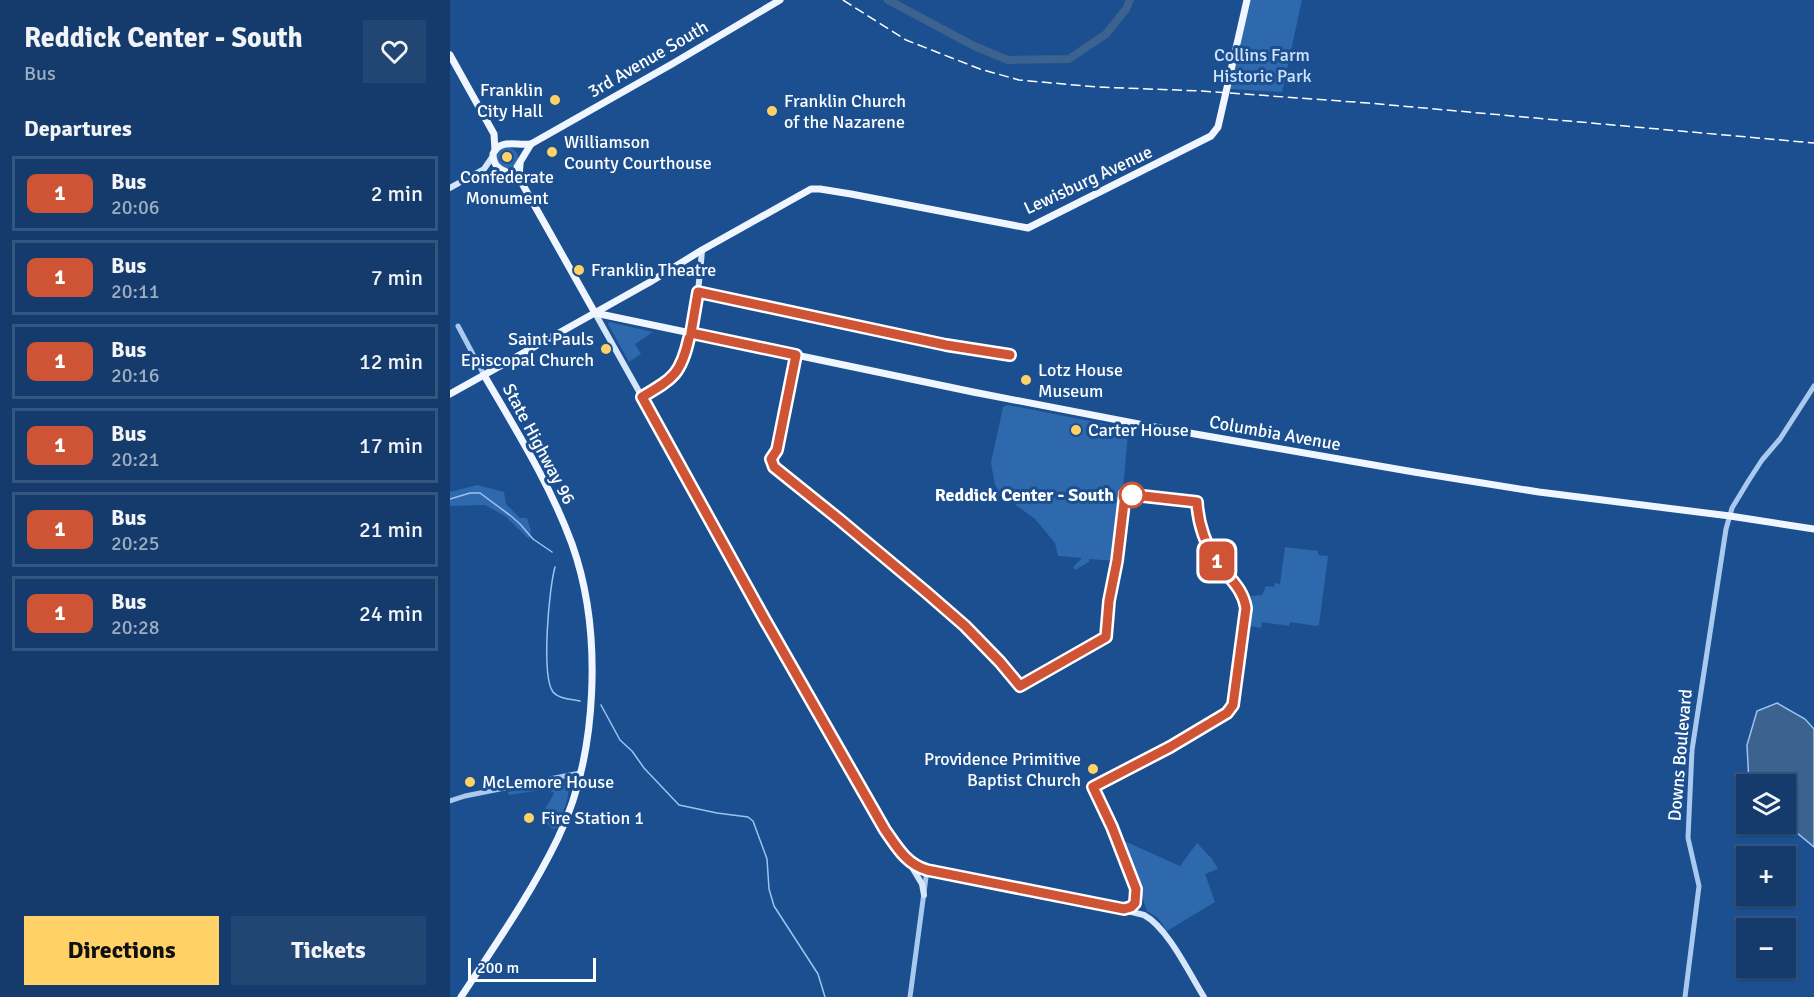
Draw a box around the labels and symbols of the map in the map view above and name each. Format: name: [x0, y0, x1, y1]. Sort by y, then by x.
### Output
street label: 3rd Avenue South: [584, 16, 712, 102]
park label: Collins Farm Historic Park: [1212, 44, 1312, 87]
place label: Franklin City Hall: [477, 79, 543, 122]
place label: Franklin Church of the Nazarene: [784, 90, 906, 133]
marker: Franklin City Hall: [548, 93, 562, 107]
marker: Franklin Church of the Nazarene: [765, 104, 779, 118]
place label: Williamson County Courthouse: [564, 131, 712, 174]
street label: Lewisburg Avenue: [1020, 141, 1156, 219]
marker: Williamson County Courthouse: [545, 145, 559, 159]
marker: Confederate Monument: [500, 150, 514, 164]
place label: Confederate Monument: [460, 166, 554, 209]
place label: Franklin Theatre: [591, 259, 716, 281]
marker: Franklin Theatre: [572, 263, 586, 277]
place label: Saint Pauls Episcopal Church: [461, 328, 594, 371]
marker: Saint Pauls Episcopal Church: [599, 342, 613, 356]
place label: Lotz House Museum: [1038, 359, 1123, 402]
marker: Lotz House Museum: [1019, 373, 1033, 387]
street label: State Highway 96: [498, 380, 580, 508]
street label: Columbia Avenue: [1208, 411, 1342, 455]
place label: Carter House: [1088, 419, 1189, 441]
marker: Carter House: [1069, 423, 1083, 437]
marker: Reddick Center - South: [1119, 482, 1145, 508]
place label: Reddick Center - South: [935, 484, 1114, 506]
line badge: 1: [1198, 542, 1236, 580]
street label: Downs Boulevard: [1663, 688, 1697, 822]
place label: Providence Primitive Baptist Church: [924, 748, 1081, 791]
marker: Providence Primitive Baptist Church: [1086, 762, 1100, 776]
place label: McLemore House: [482, 771, 614, 793]
marker: McLemore House: [463, 775, 477, 789]
place label: Fire Station 1: [541, 807, 644, 829]
marker: Fire Station 1: [522, 811, 536, 825]
scale bar: [468, 955, 596, 982]

